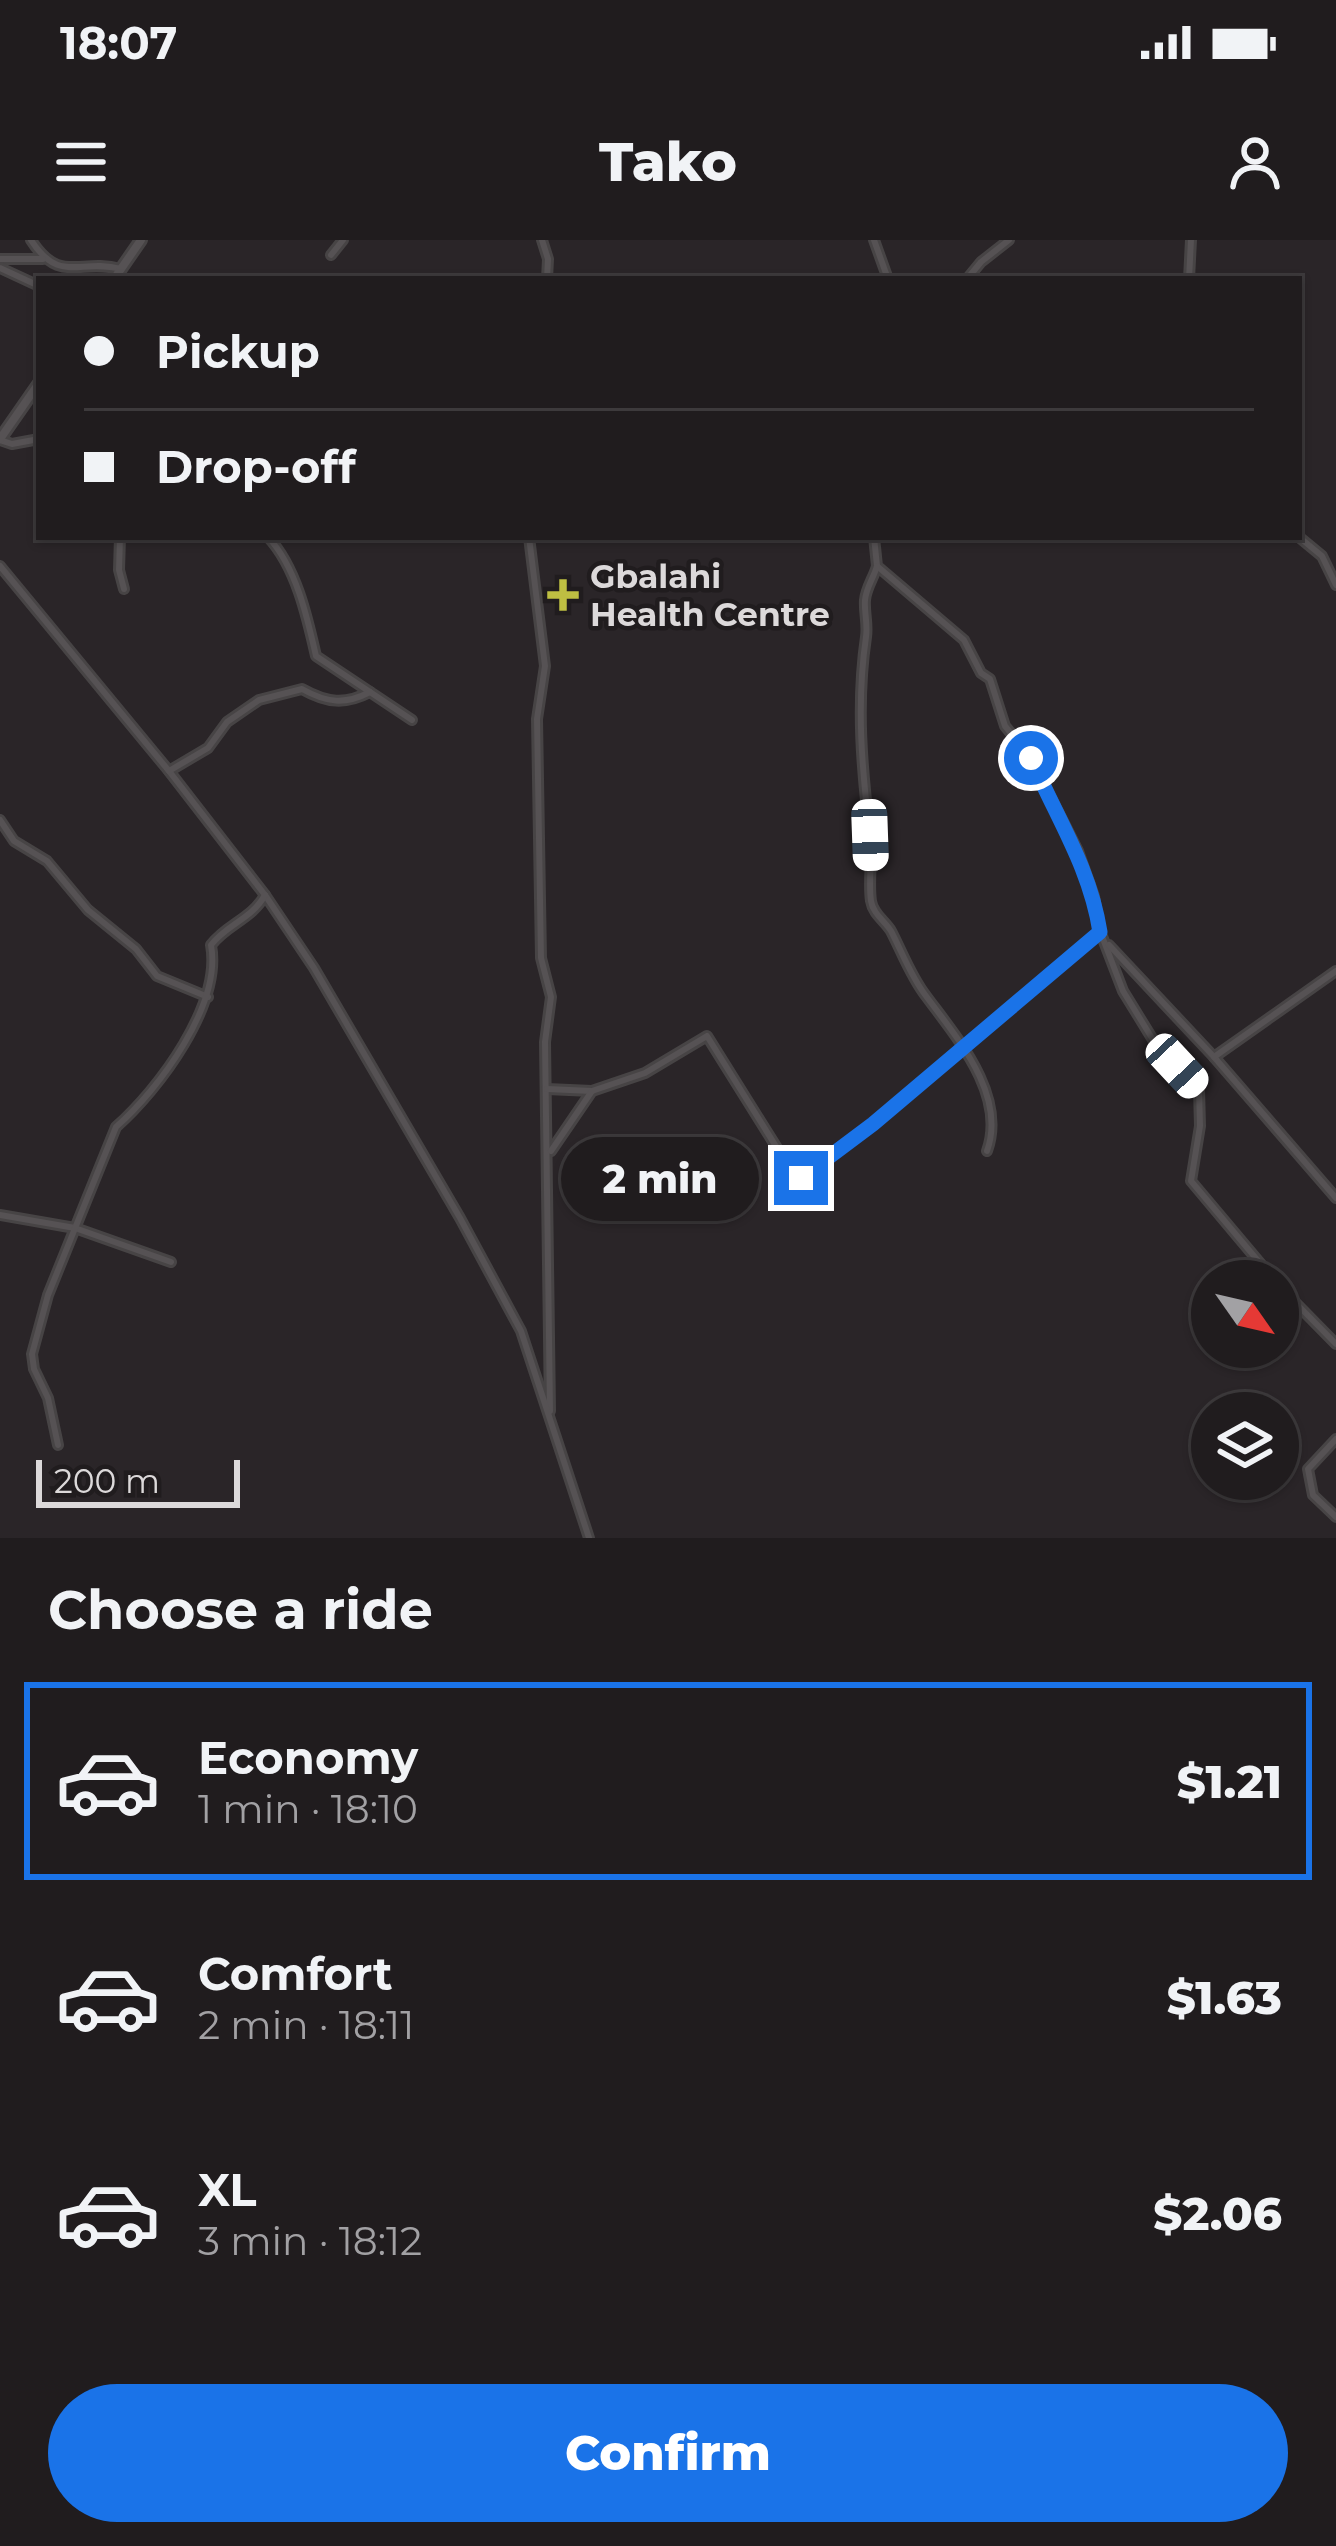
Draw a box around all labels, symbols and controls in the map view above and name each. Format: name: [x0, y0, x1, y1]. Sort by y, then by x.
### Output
text: 18:07: [60, 15, 177, 70]
icon: menu: [48, 129, 114, 195]
text: Tako: [599, 129, 737, 195]
icon: person: [1222, 129, 1288, 195]
text: Pickup: [156, 324, 320, 379]
text: Drop-off: [156, 439, 356, 494]
place label: Gbalahi Health Centre: [590, 556, 830, 634]
marker: Gbalahi Health Centre: [547, 579, 579, 611]
route start: [1004, 731, 1058, 785]
car: [851, 798, 889, 872]
car: [1139, 1027, 1215, 1105]
callout: 2 min: [561, 1136, 759, 1220]
route end: [774, 1151, 828, 1205]
text: 2 min: [603, 1155, 717, 1203]
north arrow: [1191, 1260, 1299, 1368]
map controls: [1191, 1260, 1299, 1500]
button: layers: [1191, 1392, 1299, 1500]
scale bar: [36, 1454, 240, 1507]
text: 200 m: [54, 1461, 160, 1501]
text: Choose a ride: [48, 1577, 433, 1643]
icon: car: [54, 1727, 162, 1835]
text: Economy: [198, 1730, 418, 1785]
text: $1.21: [1177, 1754, 1282, 1809]
text: 1 min · 18:10: [198, 1785, 418, 1833]
icon: car: [54, 1943, 162, 2051]
text: Comfort: [198, 1946, 393, 2001]
text: $1.63: [1167, 1970, 1282, 2025]
text: 2 min · 18:11: [198, 2001, 414, 2049]
icon: car: [54, 2159, 162, 2267]
text: XL: [198, 2162, 256, 2217]
text: $2.06: [1153, 2186, 1282, 2241]
text: 3 min · 18:12: [198, 2217, 422, 2265]
button: Confirm: [48, 2384, 1288, 2522]

